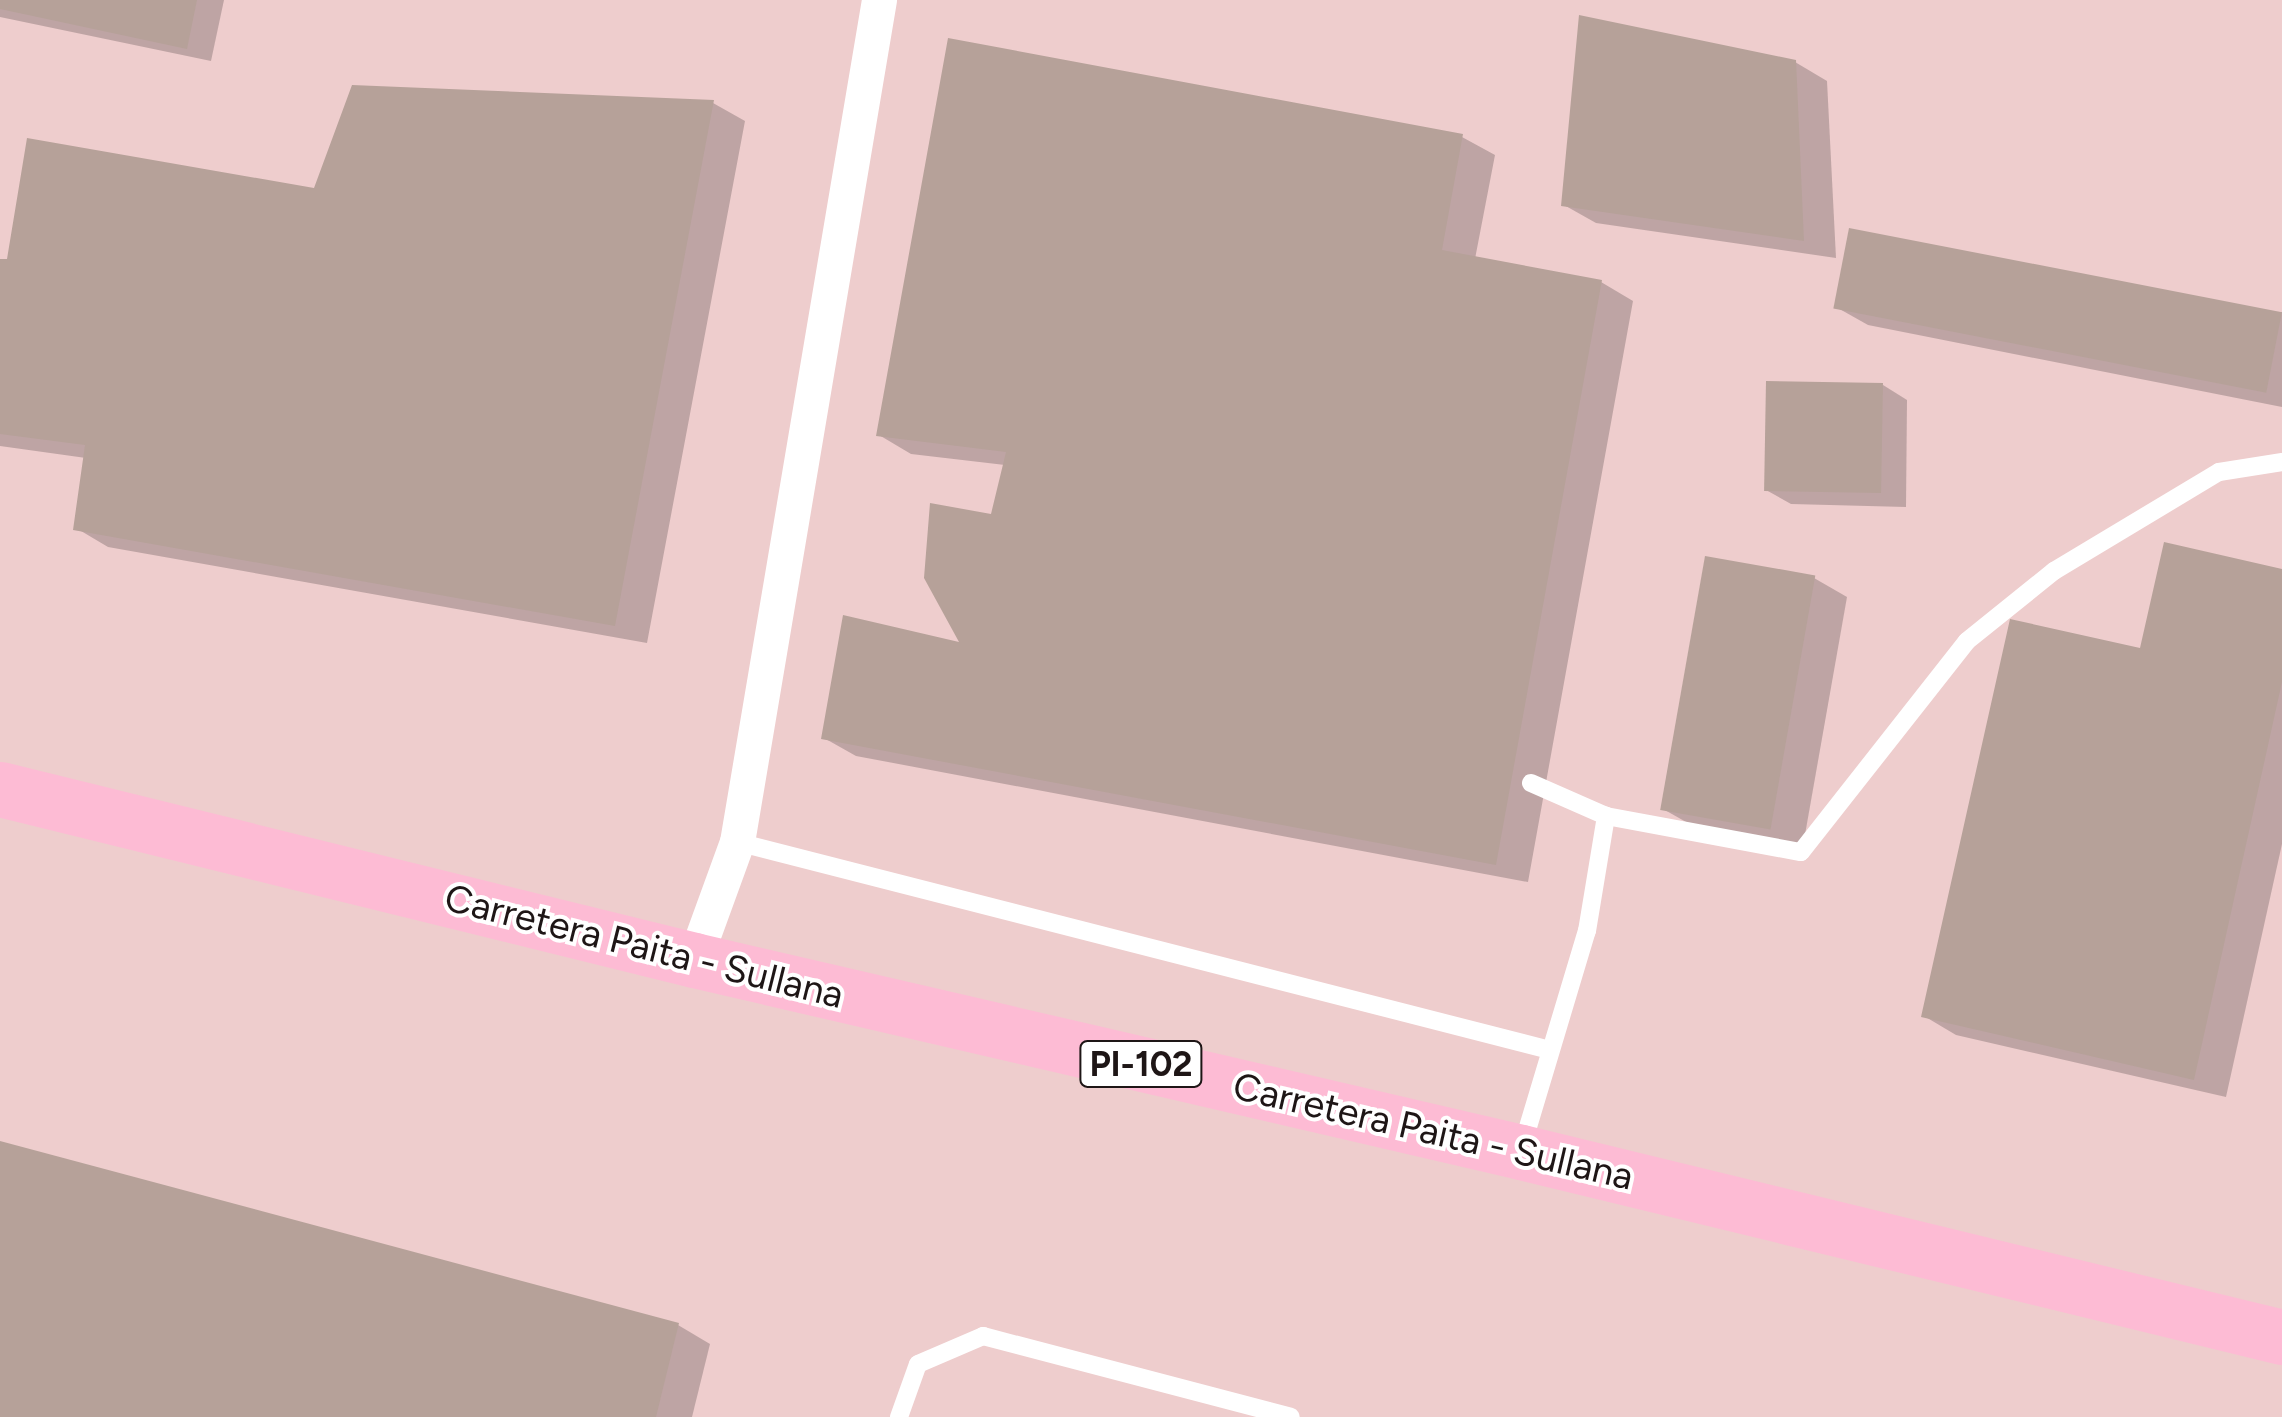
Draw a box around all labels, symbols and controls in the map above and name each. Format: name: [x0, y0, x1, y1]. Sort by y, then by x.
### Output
street label: Carretera Paita - Sullana: [440, 875, 848, 1019]
road number: PI-102: [1078, 1034, 1204, 1094]
street label: Carretera Paita - Sullana: [1229, 1064, 1637, 1200]

